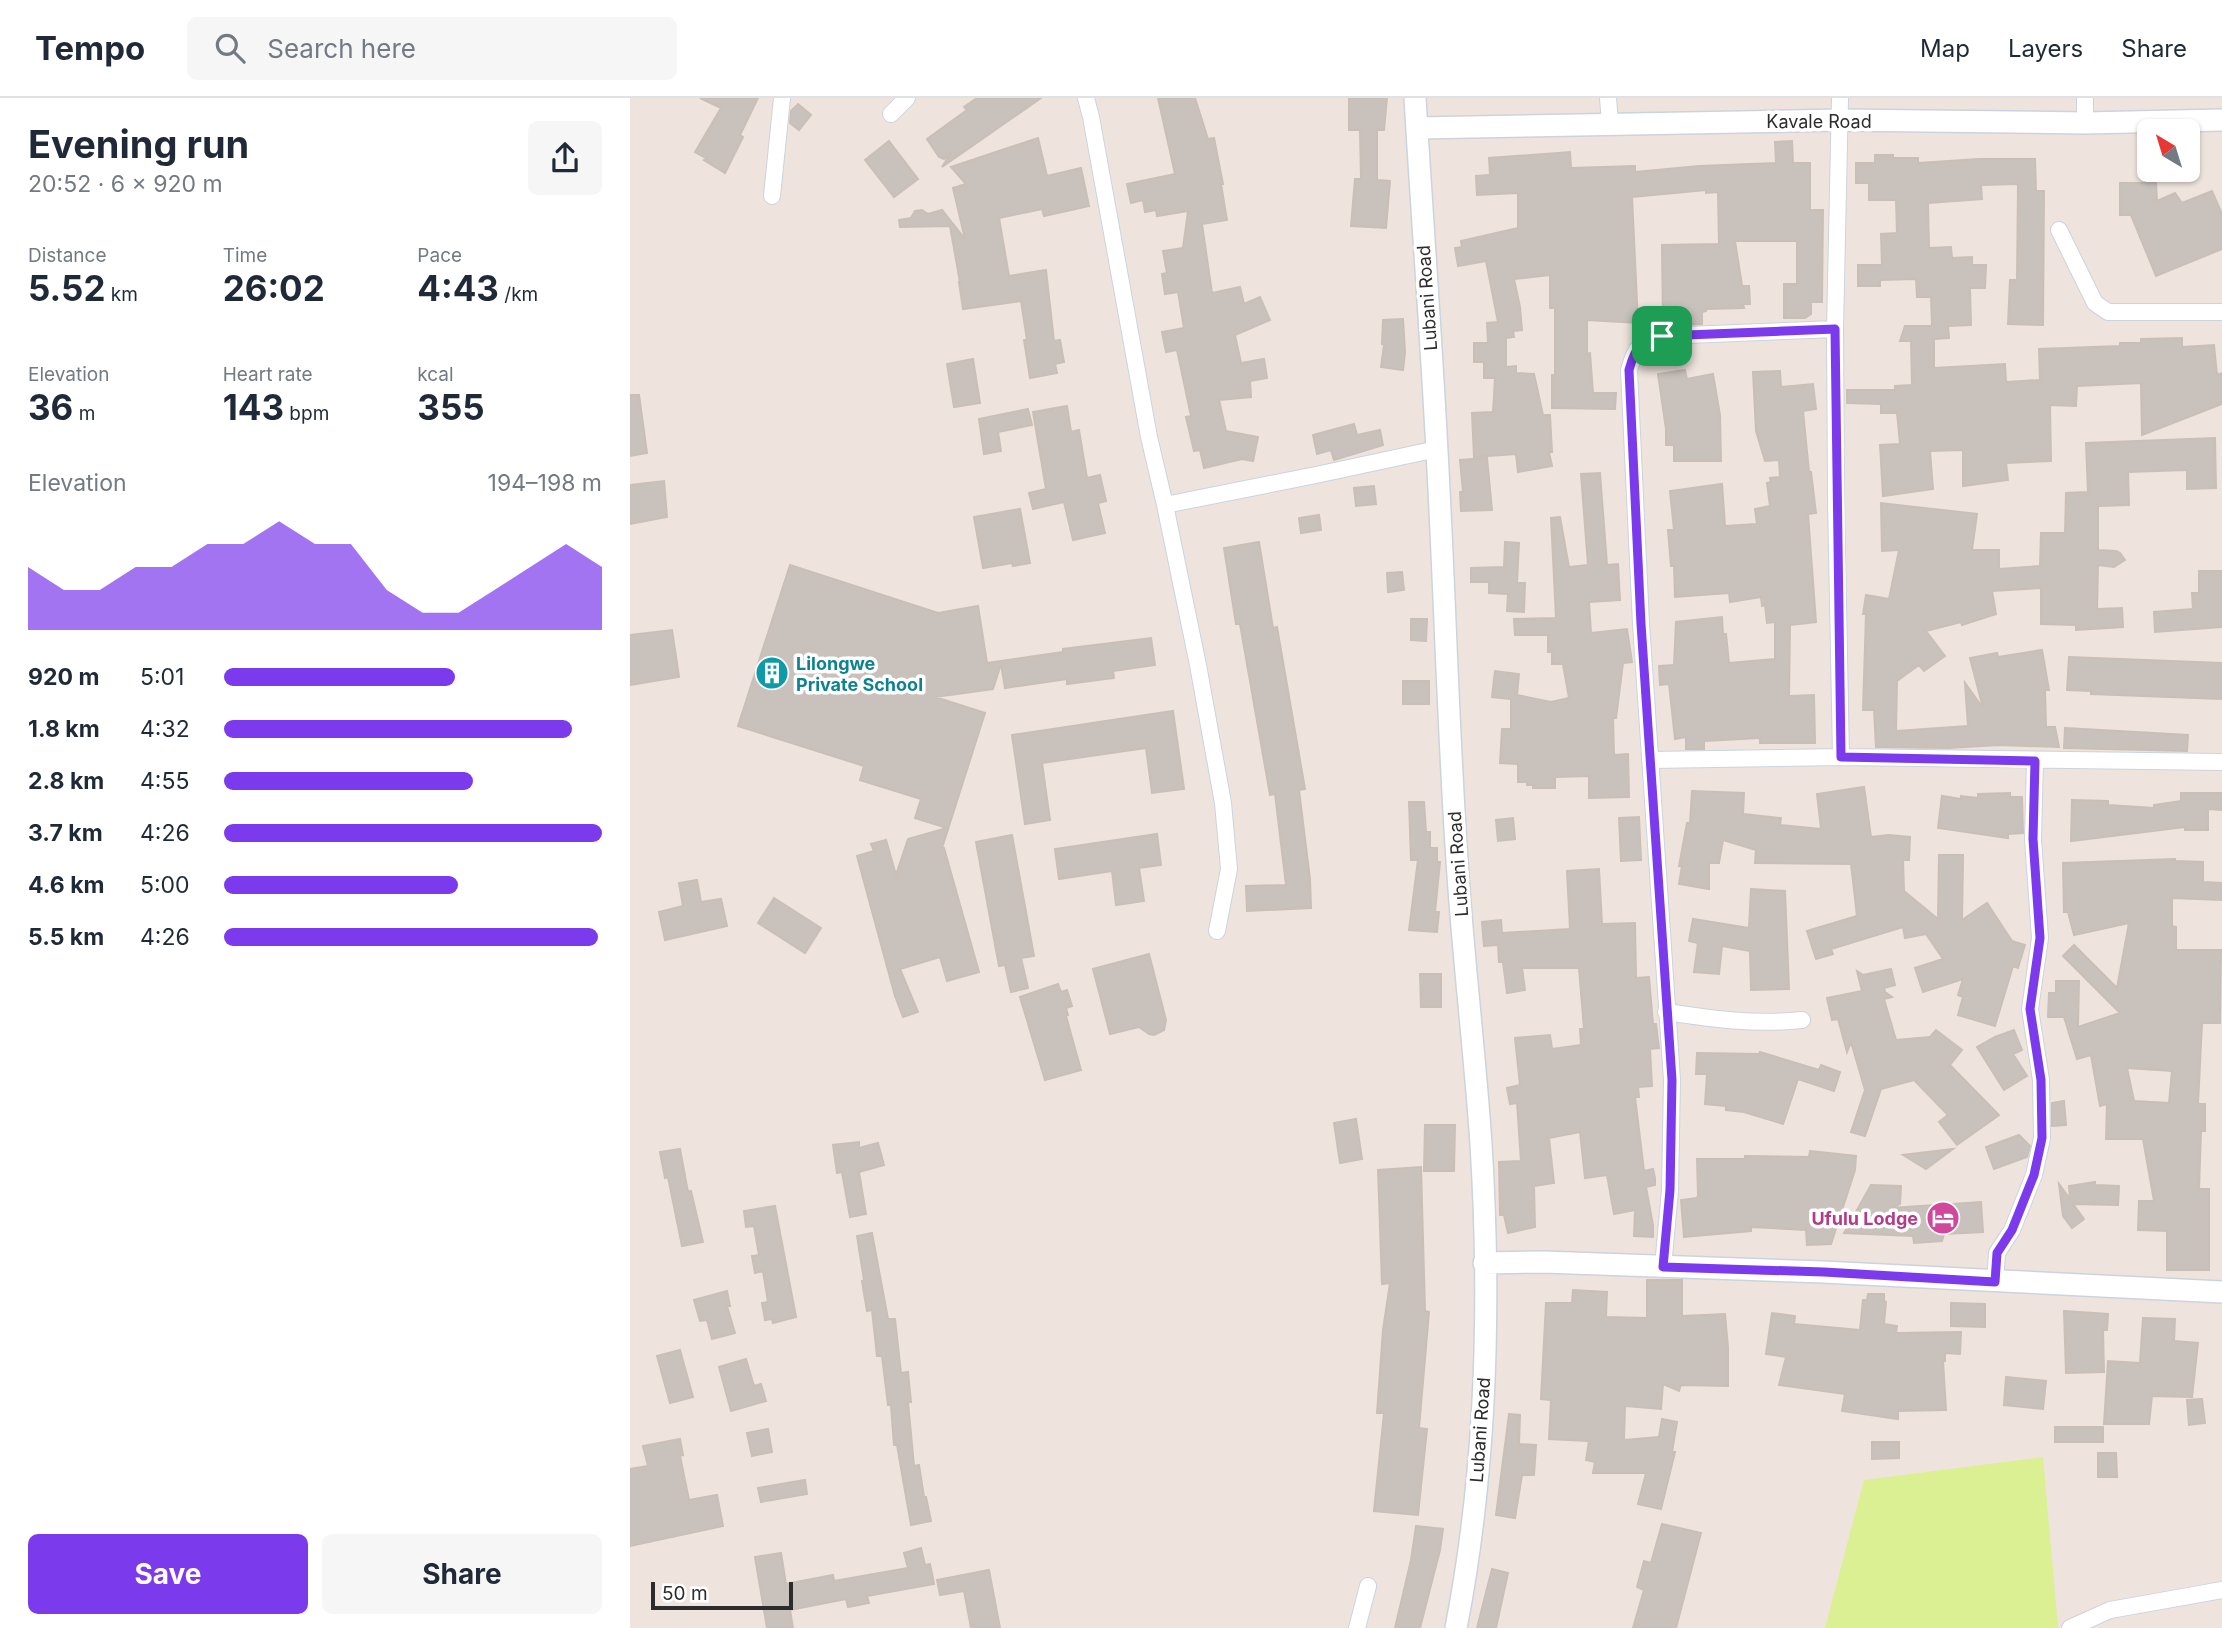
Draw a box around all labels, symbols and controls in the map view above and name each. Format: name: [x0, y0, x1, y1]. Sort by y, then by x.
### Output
search box: [187, 17, 677, 80]
text: Tempo: [35, 28, 145, 68]
icon: search: [211, 29, 249, 67]
text: Search here: [267, 33, 416, 64]
text: Map: [1920, 34, 1970, 63]
text: Layers: [2008, 34, 2083, 63]
text: Share: [2121, 34, 2187, 63]
street label: Kavale Road: [1766, 111, 1872, 132]
north arrow: [2137, 119, 2200, 182]
map controls: [2137, 119, 2200, 182]
text: Evening run: [28, 121, 249, 167]
button: share: [528, 121, 602, 195]
text: 20:52 · 6 × 920 m: [28, 170, 223, 198]
text: Distance: [28, 244, 106, 267]
text: Time: [223, 244, 267, 267]
text: Pace: [417, 244, 462, 267]
street label: Lubani Road: [1413, 245, 1441, 351]
text: 5.52: [28, 267, 105, 309]
text: 26:02: [223, 267, 325, 309]
text: 4:43: [417, 267, 499, 309]
text: km: [105, 283, 138, 306]
text: /km: [499, 283, 538, 306]
pin: [1632, 306, 1692, 366]
icon: arrive: [1643, 317, 1681, 355]
text: Elevation: [28, 363, 109, 386]
text: Heart rate: [223, 363, 313, 386]
text: kcal: [417, 363, 454, 386]
text: 36: [28, 386, 73, 428]
text: 143: [223, 386, 284, 428]
text: 355: [417, 386, 485, 428]
text: m: [73, 402, 95, 425]
text: bpm: [284, 402, 329, 425]
text: Elevation: [28, 469, 127, 497]
text: 194–198 m: [488, 469, 602, 497]
place label: Lilongwe Private School: [796, 653, 923, 695]
building icon: Lilongwe Private School: [753, 654, 791, 692]
text: 920 m: [28, 663, 99, 691]
text: 5:01: [140, 663, 184, 691]
text: 1.8 km: [28, 715, 100, 743]
text: 4:32: [140, 715, 190, 743]
text: 2.8 km: [28, 767, 104, 795]
text: 4:55: [140, 767, 189, 795]
street label: Lubani Road: [1444, 811, 1472, 917]
text: 3.7 km: [28, 819, 103, 847]
text: 4:26: [140, 819, 190, 847]
text: 4.6 km: [28, 871, 105, 899]
text: 5:00: [140, 871, 190, 899]
text: 5.5 km: [28, 923, 104, 951]
text: 4:26: [140, 923, 190, 951]
hotel icon: Ufulu Lodge: [1924, 1199, 1962, 1237]
place label: Ufulu Lodge: [1811, 1208, 1918, 1229]
street label: Lubani Road: [1466, 1377, 1494, 1483]
button: Save: [28, 1534, 308, 1614]
button: Share: [322, 1534, 602, 1614]
scale bar: [651, 1579, 793, 1611]
text: 50 m: [662, 1582, 708, 1605]

